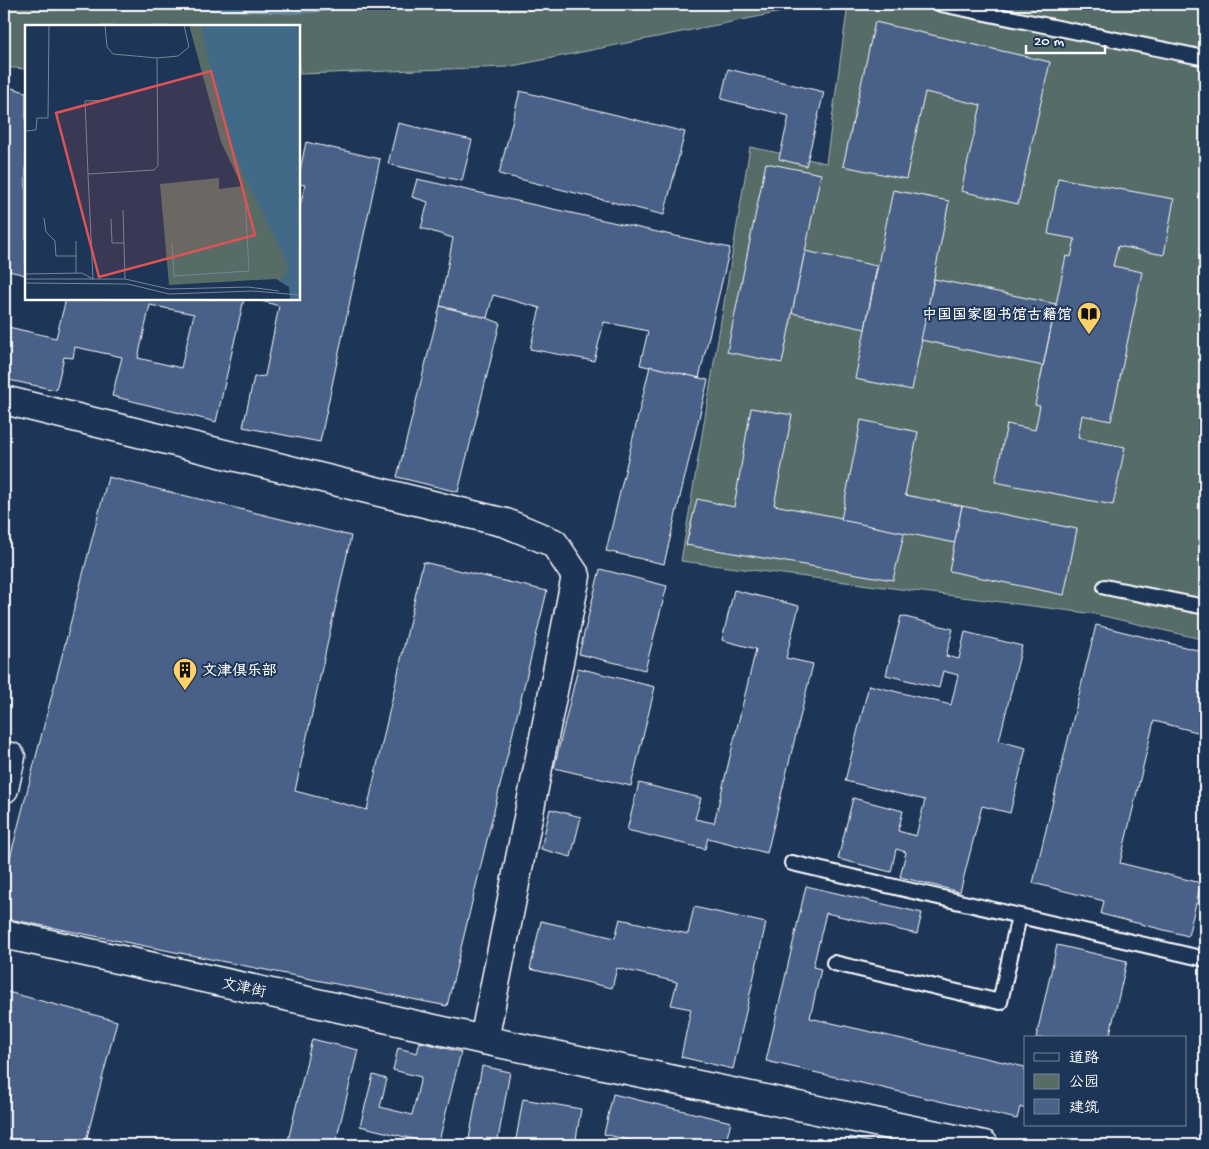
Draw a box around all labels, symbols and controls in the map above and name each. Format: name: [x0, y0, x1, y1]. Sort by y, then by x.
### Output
scale bar: [1026, 22, 1105, 54]
inset map: [25, 25, 300, 300]
text: 20 m: [1034, 33, 1064, 51]
library icon: 中国国家图书馆古籍馆: [1076, 301, 1102, 335]
place label: 中国国家图书馆古籍馆: [922, 307, 1072, 325]
building icon: 文津俱乐部: [172, 657, 198, 691]
place label: 文津俱乐部: [202, 663, 277, 681]
street label: 文津街: [220, 975, 267, 1002]
legend: [1024, 1036, 1186, 1126]
text: 道路: [1069, 1050, 1099, 1068]
text: 公园: [1069, 1074, 1099, 1092]
text: 建筑: [1069, 1100, 1099, 1118]

